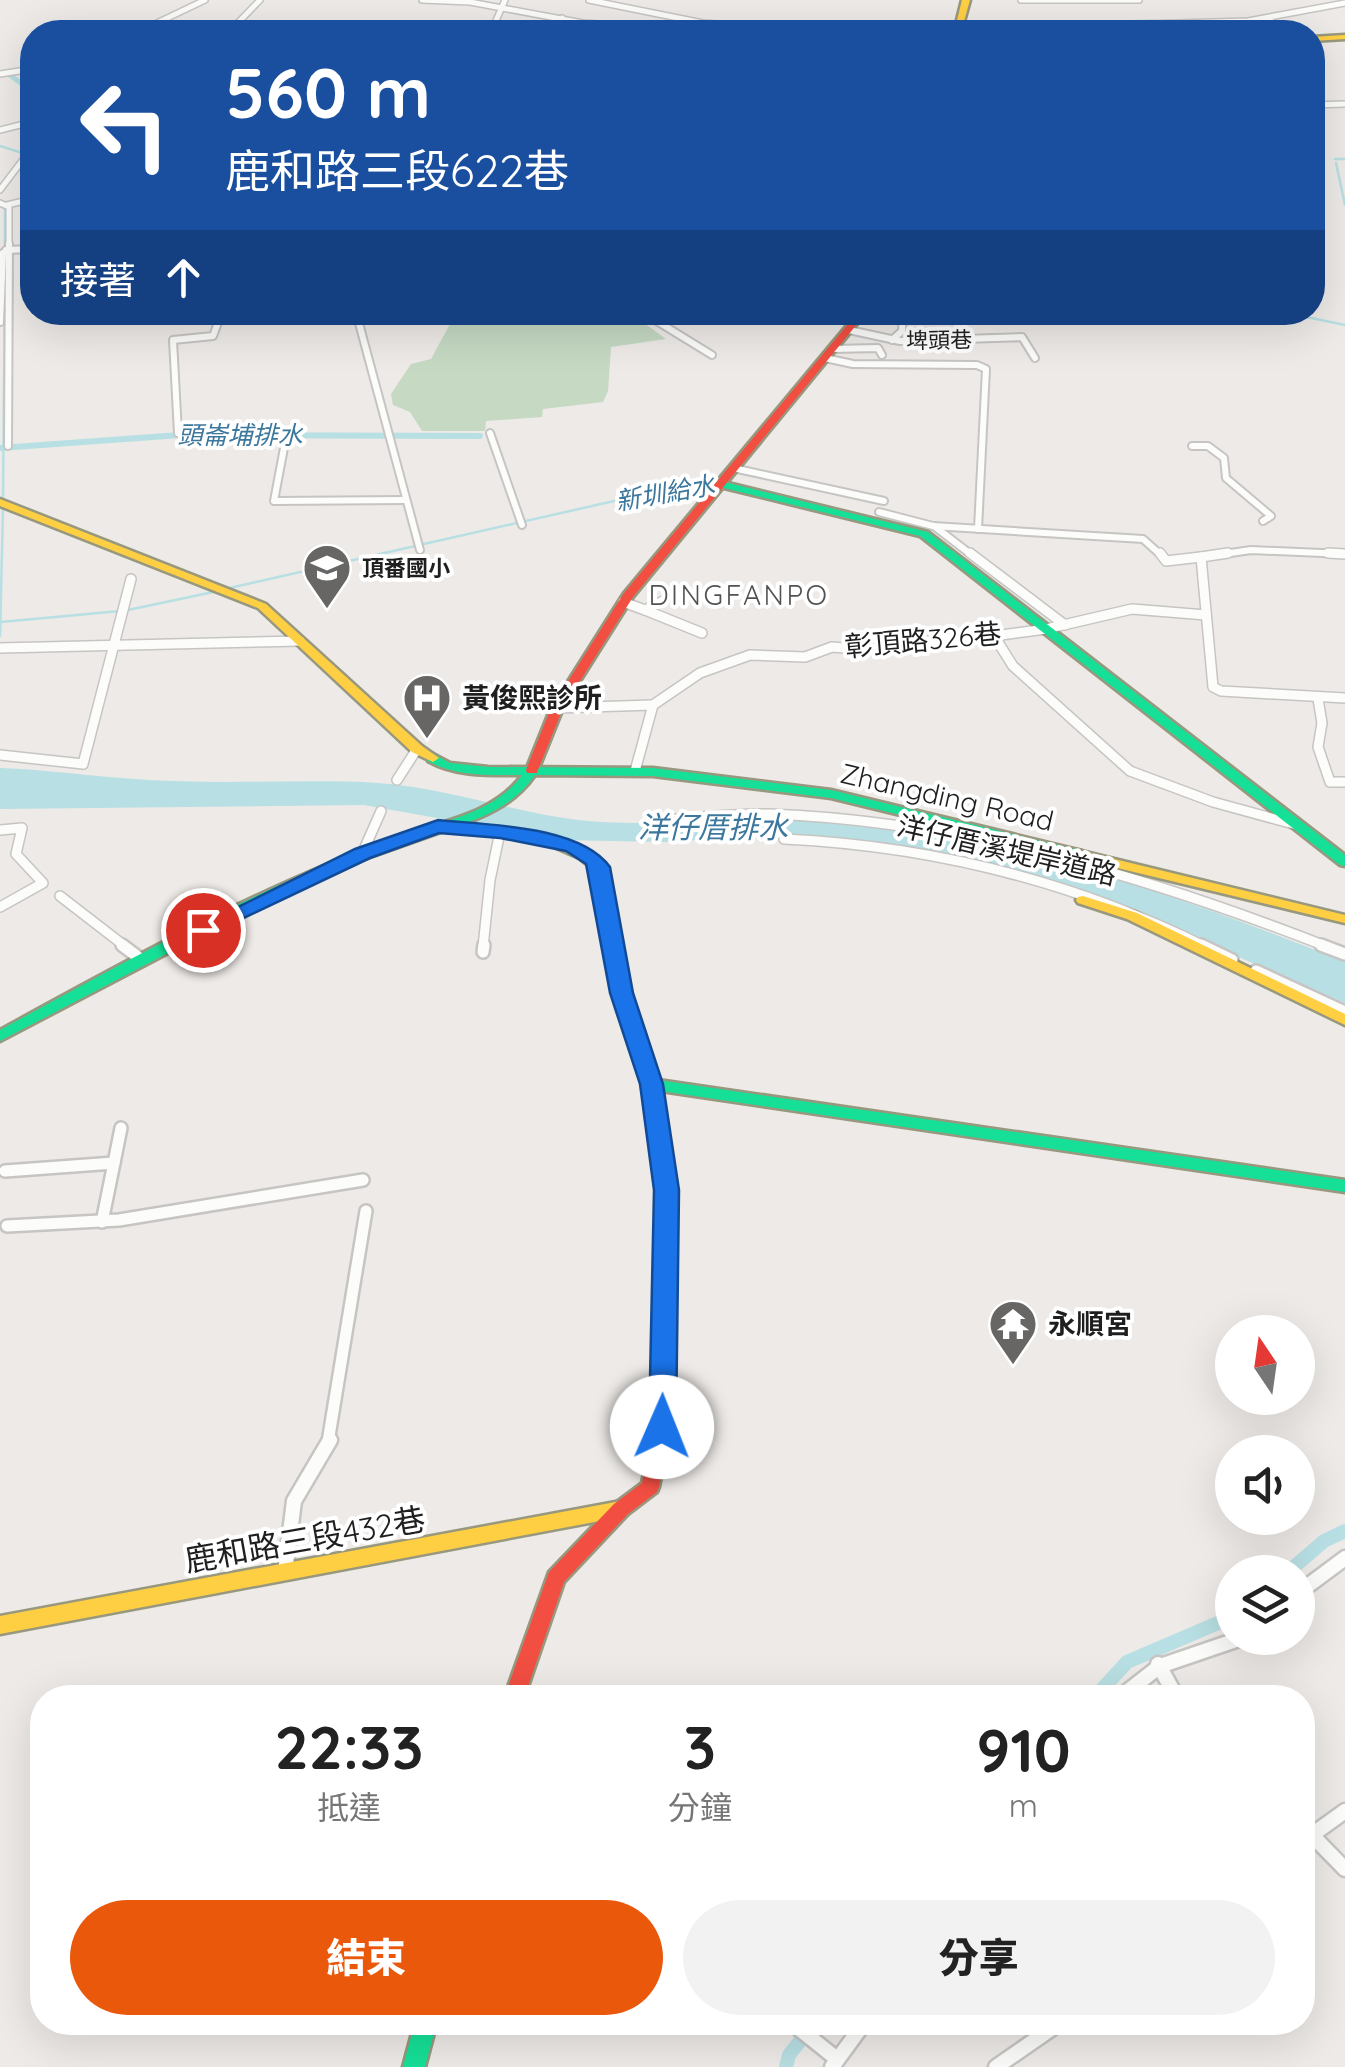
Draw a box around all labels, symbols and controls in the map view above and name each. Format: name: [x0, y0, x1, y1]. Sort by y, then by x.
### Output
text: 560 m: [225, 48, 431, 136]
icon: left: [60, 60, 190, 190]
text: 鹿和路三段622巷: [225, 142, 569, 198]
icon: ahead: [156, 250, 211, 305]
text: 接著: [60, 256, 136, 304]
street label: 埤頭巷: [906, 325, 972, 355]
water label: 頭崙埔排水: [177, 419, 303, 450]
water label: 新圳給水: [613, 468, 718, 516]
school or university icon: 頂番國小: [301, 542, 353, 610]
place label: 頂番國小: [362, 554, 450, 582]
district label: DINGFANPO: [648, 577, 830, 612]
street label: 彰頂路326巷: [843, 615, 1003, 664]
hospital icon: 黃俊熙診所: [401, 672, 453, 740]
place label: 黃俊熙診所: [462, 680, 602, 715]
street label: Zhangding Road: [837, 755, 1057, 838]
street label: 洋仔厝溪堤岸道路: [894, 807, 1120, 892]
water label: 洋仔厝排水: [638, 808, 790, 846]
pin: [161, 888, 246, 973]
icon: arrive: [176, 903, 231, 958]
temple icon: 永順宮: [987, 1298, 1039, 1366]
place label: 永順宮: [1048, 1306, 1132, 1341]
north arrow: [1215, 1315, 1315, 1415]
map controls: [1215, 1315, 1315, 1655]
position arrow: [610, 1375, 714, 1479]
button: sound: [1215, 1435, 1315, 1535]
street label: 鹿和路三段432巷: [182, 1498, 428, 1580]
button: layers: [1215, 1555, 1315, 1655]
text: 22:33: [274, 1709, 424, 1784]
text: 3: [684, 1709, 716, 1784]
text: 910: [976, 1712, 1071, 1787]
text: m: [1009, 1785, 1038, 1825]
text: 抵達: [317, 1787, 381, 1827]
text: 分鐘: [668, 1787, 732, 1827]
button: 結束: [70, 1900, 663, 2015]
button: 分享: [683, 1900, 1275, 2015]

